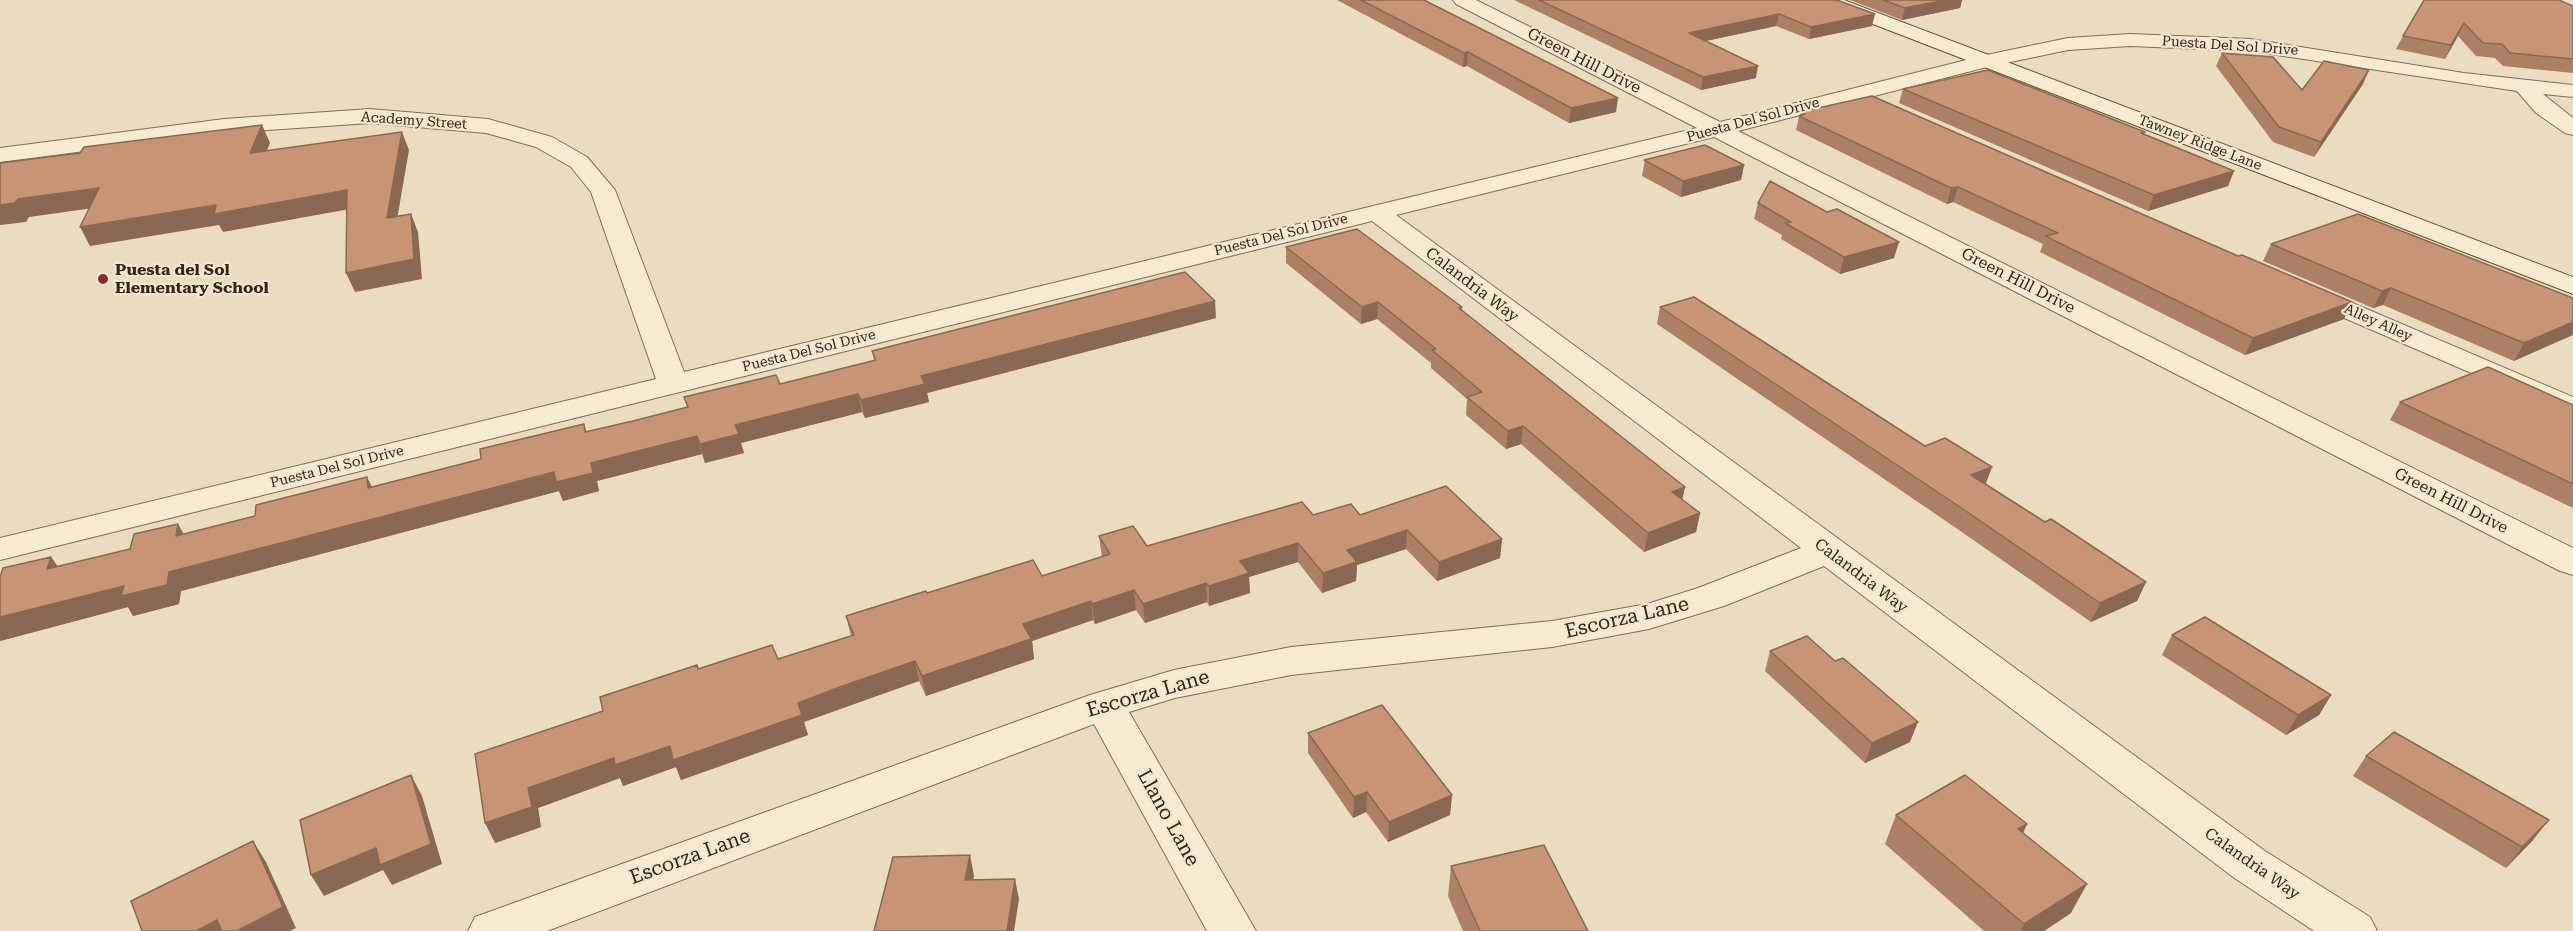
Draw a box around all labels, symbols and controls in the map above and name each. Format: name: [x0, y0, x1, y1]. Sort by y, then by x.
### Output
street label: Green Hill Drive: [1524, 24, 1644, 98]
street label: Puesta Del Sol Drive: [2161, 33, 2299, 59]
street label: Puesta Del Sol Drive: [1685, 94, 1821, 146]
street label: Academy Street: [360, 109, 468, 133]
street label: Tawney Ridge Lane: [2136, 112, 2264, 174]
street label: Puesta Del Sol Drive: [1213, 210, 1349, 260]
street label: Calandria Way: [1421, 244, 1523, 326]
street label: Green Hill Drive: [1958, 244, 2078, 318]
place label: Puesta del Sol Elementary School: [115, 260, 269, 298]
marker: Puesta del Sol Elementary School: [96, 272, 110, 286]
street label: Alley Alley: [2341, 301, 2415, 345]
street label: Puesta Del Sol Drive: [741, 326, 877, 376]
street label: Puesta Del Sol Drive: [269, 442, 405, 492]
street label: Green Hill Drive: [2391, 464, 2511, 538]
street label: Calandria Way: [1810, 535, 1912, 617]
street label: Escorza Lane: [1563, 592, 1691, 644]
street label: Escorza Lane: [1084, 665, 1212, 723]
street label: Llano Lane: [1132, 765, 1204, 871]
street label: Escorza Lane: [626, 824, 754, 890]
street label: Calandria Way: [2201, 824, 2303, 904]

